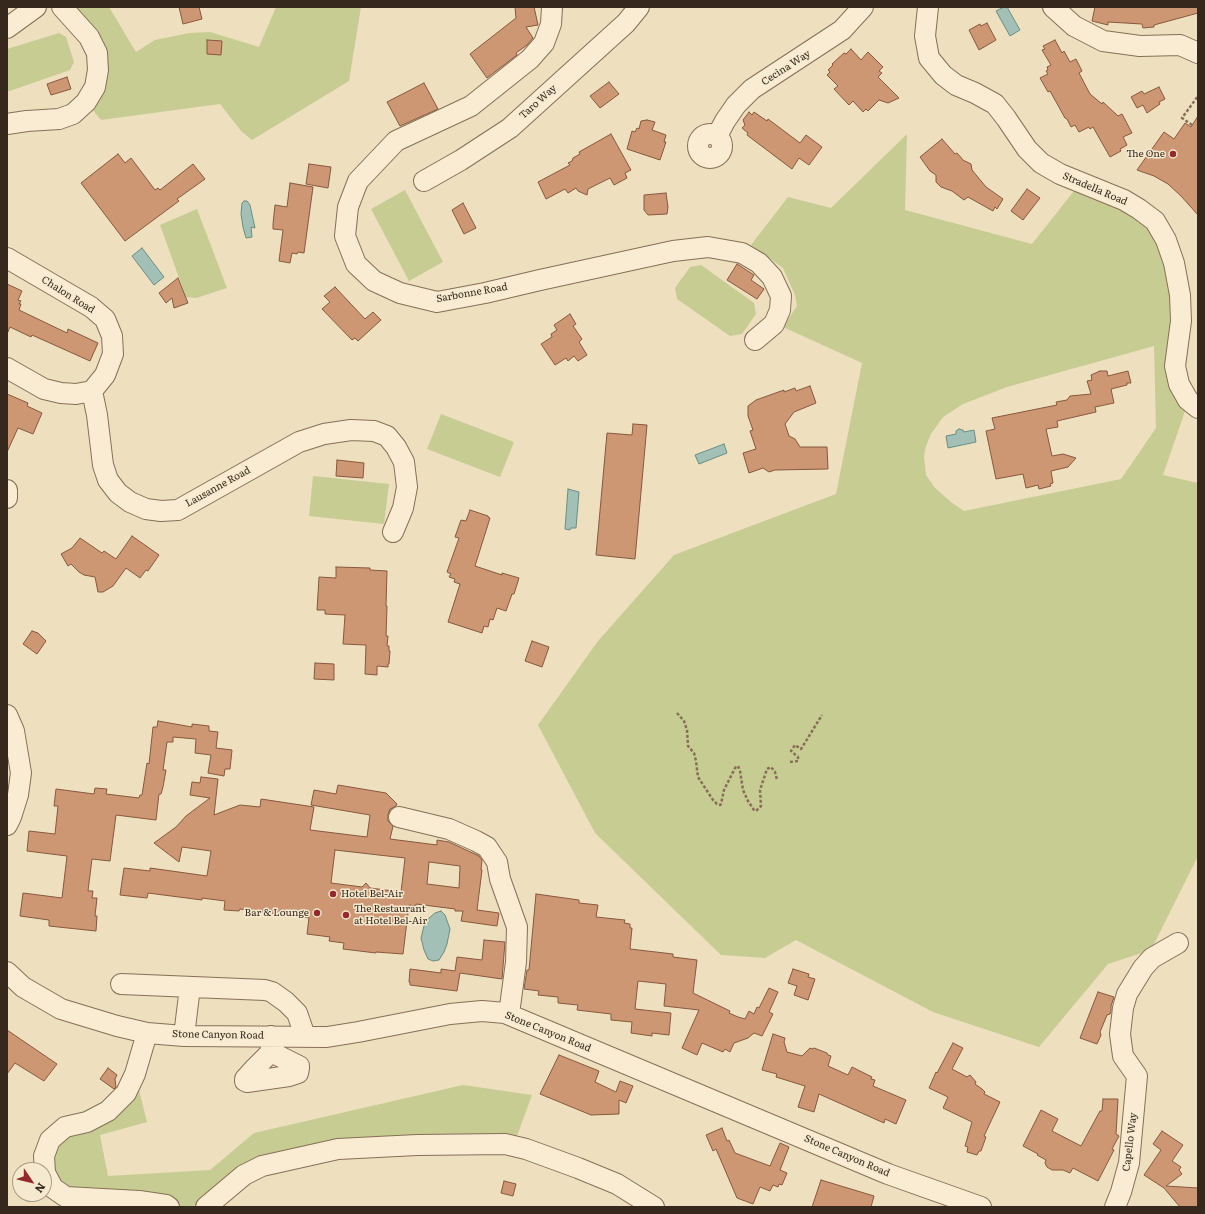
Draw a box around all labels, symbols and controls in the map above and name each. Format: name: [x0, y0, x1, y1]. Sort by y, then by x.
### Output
street label: Cecina Way: [759, 48, 813, 88]
street label: Taro Way: [517, 82, 559, 122]
place label: The One: [1126, 148, 1165, 160]
marker: The One: [1168, 149, 1178, 159]
street label: Stradella Road: [1061, 170, 1129, 208]
street label: Chalon Road: [39, 274, 97, 316]
street label: Sarbonne Road: [435, 281, 509, 305]
street label: Lausanne Road: [184, 464, 252, 510]
place label: Hotel Bel-Air: [341, 888, 403, 900]
marker: Hotel Bel-Air: [328, 889, 338, 899]
place label: The Restaurant at Hotel Bel-Air: [354, 903, 427, 926]
place label: Bar & Lounge: [245, 907, 309, 919]
marker: Bar & Lounge: [312, 908, 322, 918]
marker: The Restaurant at Hotel Bel-Air: [341, 910, 351, 920]
street label: Stone Canyon Road: [503, 1009, 593, 1055]
street label: Stone Canyon Road: [172, 1028, 264, 1042]
street label: Capello Way: [1120, 1112, 1140, 1172]
street label: Stone Canyon Road: [802, 1133, 892, 1179]
north arrow: [12, 1162, 52, 1202]
text: N: [32, 1180, 50, 1197]

